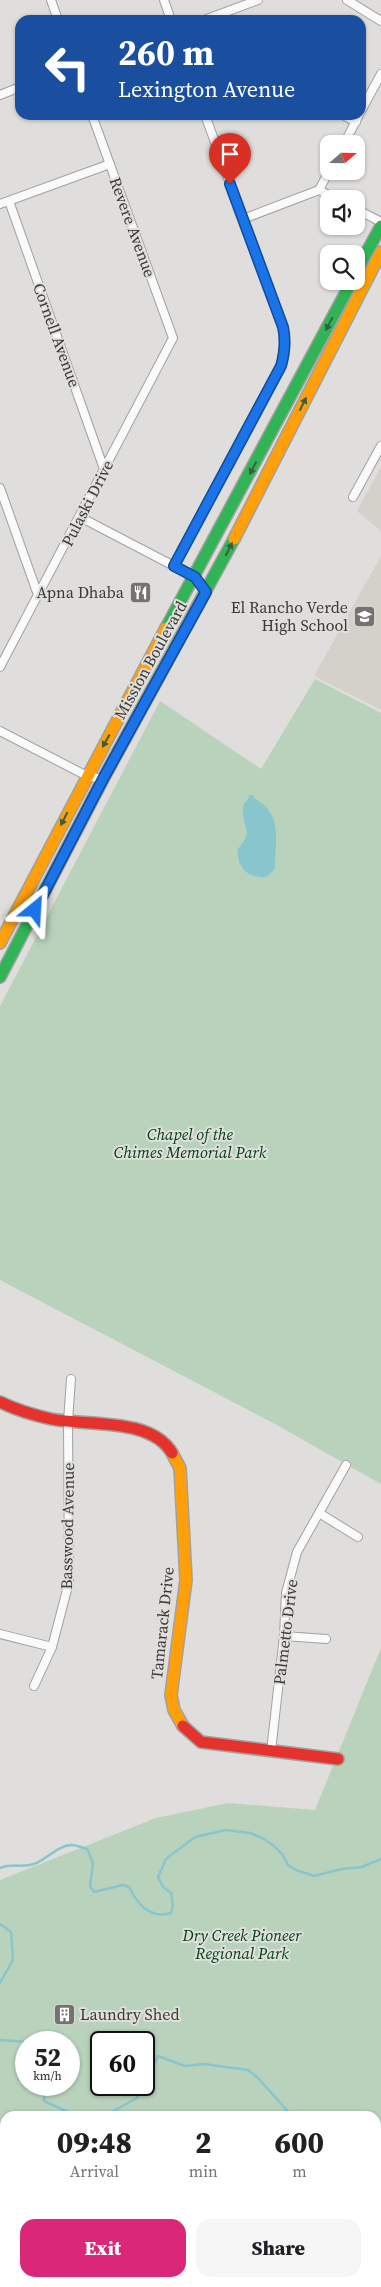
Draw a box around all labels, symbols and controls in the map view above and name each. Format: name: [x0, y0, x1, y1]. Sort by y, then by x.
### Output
text: 260 m: [118, 29, 214, 77]
icon: left: [35, 35, 100, 100]
text: Lexington Avenue: [118, 74, 295, 104]
pin: [209, 133, 251, 184]
north arrow: [320, 135, 365, 180]
map controls: [320, 135, 365, 290]
icon: arrive: [216, 140, 244, 168]
street label: Revere Avenue: [105, 174, 161, 280]
button: sound: [320, 190, 365, 235]
button: search: [320, 245, 365, 290]
street label: Cornell Avenue: [28, 280, 86, 390]
one-way arrow: [325, 317, 333, 332]
one-way arrow: [299, 397, 307, 411]
street label: Pulaski Drive: [56, 456, 118, 550]
one-way arrow: [249, 461, 257, 475]
one-way arrow: [225, 542, 233, 556]
restaurant icon: Apna Dhaba: [128, 580, 152, 604]
place label: Apna Dhaba: [37, 581, 125, 603]
place label: El Rancho Verde High School: [231, 596, 348, 636]
street label: Mission Boulevard: [108, 597, 192, 723]
school or university icon: El Rancho Verde High School: [352, 604, 376, 628]
one-way arrow: [102, 734, 110, 748]
one-way arrow: [60, 812, 68, 826]
position arrow: [8, 883, 60, 935]
park label: Chapel of the Chimes Memorial Park: [114, 1123, 267, 1163]
street label: Basswood Avenue: [55, 1462, 79, 1590]
street label: Tamarack Drive: [145, 1566, 179, 1680]
street label: Palmetto Drive: [268, 1578, 302, 1686]
park label: Dry Creek Pioneer Regional Park: [182, 1924, 302, 1964]
building icon: Laundry Shed: [52, 2002, 76, 2026]
place label: Laundry Shed: [80, 2003, 180, 2025]
speed limit sign: 60: [90, 2031, 155, 2096]
text: 52: [34, 2040, 61, 2074]
text: km/h: [33, 2068, 62, 2084]
text: 09:48: [57, 2122, 132, 2163]
text: 2: [195, 2122, 212, 2163]
text: 600: [275, 2122, 324, 2163]
text: Arrival: [70, 2160, 119, 2182]
text: min: [189, 2160, 218, 2182]
text: m: [292, 2160, 307, 2182]
button: Exit: [20, 2219, 186, 2277]
button: Share: [196, 2219, 361, 2277]

